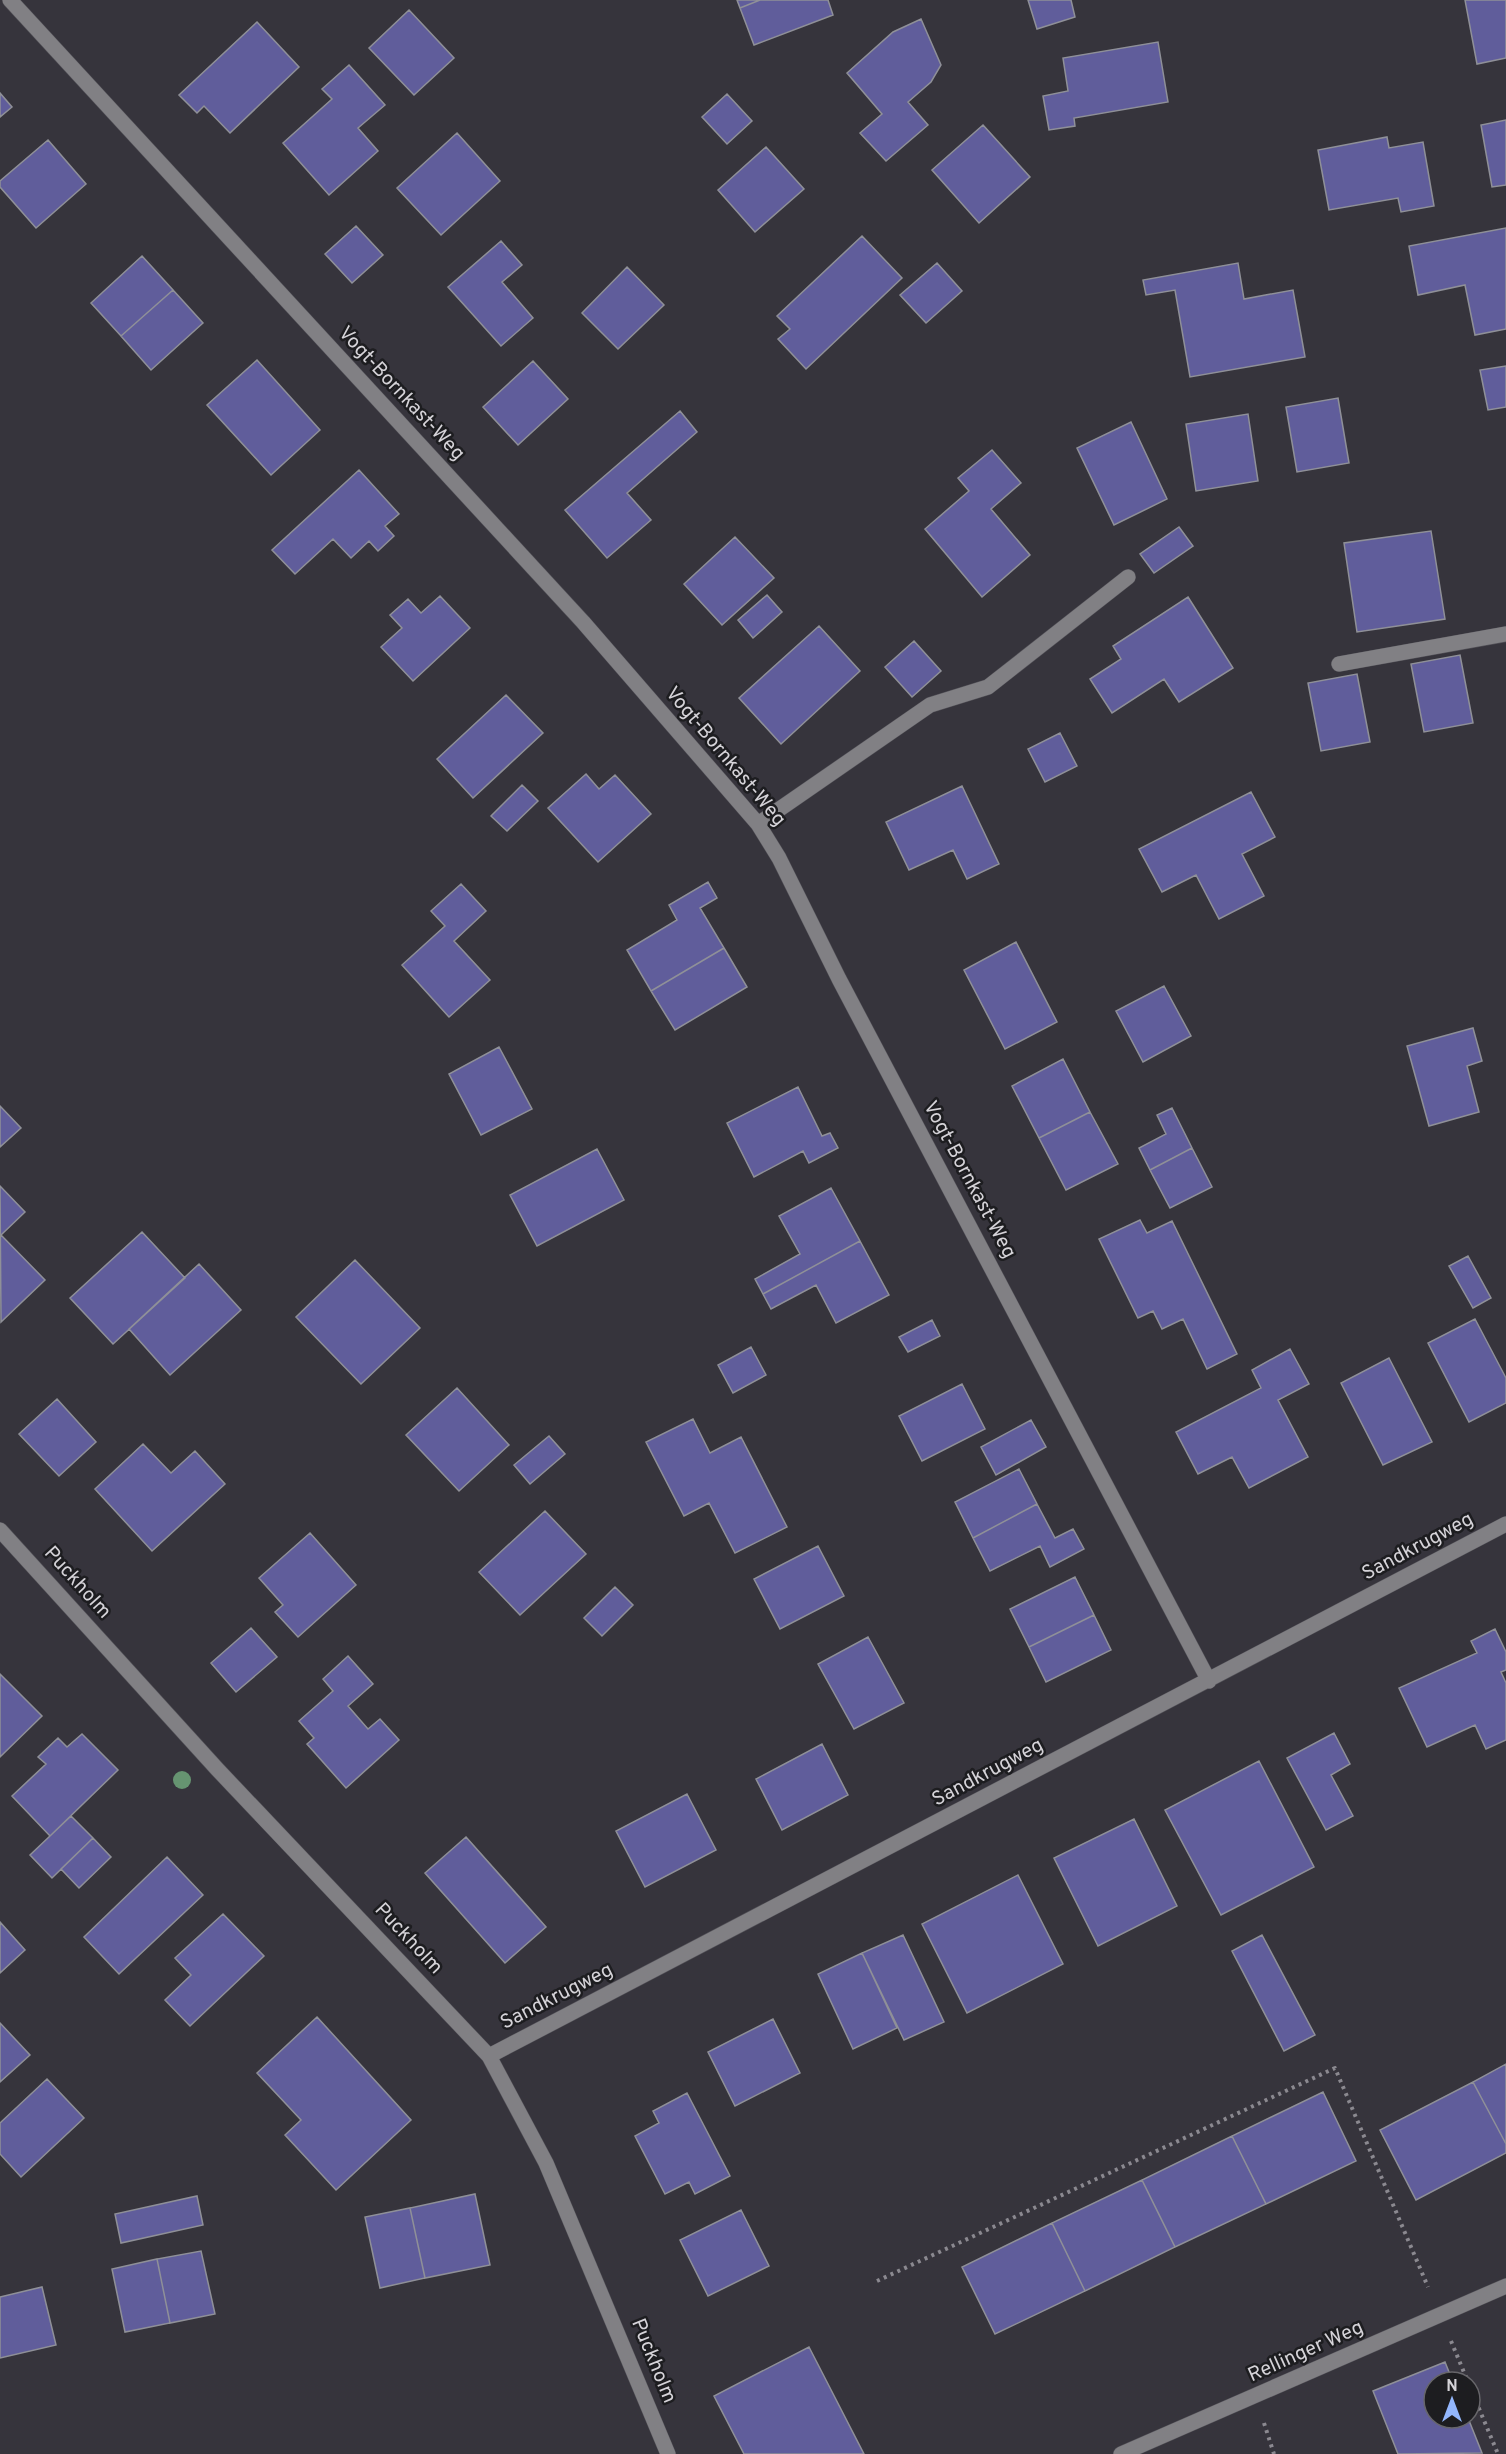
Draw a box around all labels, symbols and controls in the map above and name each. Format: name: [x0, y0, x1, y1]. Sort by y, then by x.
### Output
street label: Vogt-Bornkast-Weg: [332, 321, 470, 467]
street label: Vogt-Bornkast-Weg: [659, 682, 791, 832]
street label: Vogt-Bornkast-Weg: [917, 1097, 1021, 1263]
street label: Sandkrugweg: [1358, 1507, 1478, 1587]
street label: Puckholm: [38, 1541, 116, 1625]
street label: Sandkrugweg: [928, 1733, 1048, 1813]
street label: Puckholm: [368, 1898, 448, 1980]
street label: Sandkrugweg: [496, 1958, 618, 2036]
street label: Puckholm: [624, 2315, 682, 2407]
street label: Rellinger Weg: [1244, 2315, 1368, 2389]
north arrow: [1422, 2370, 1482, 2430]
text: N: [1446, 2377, 1458, 2397]

